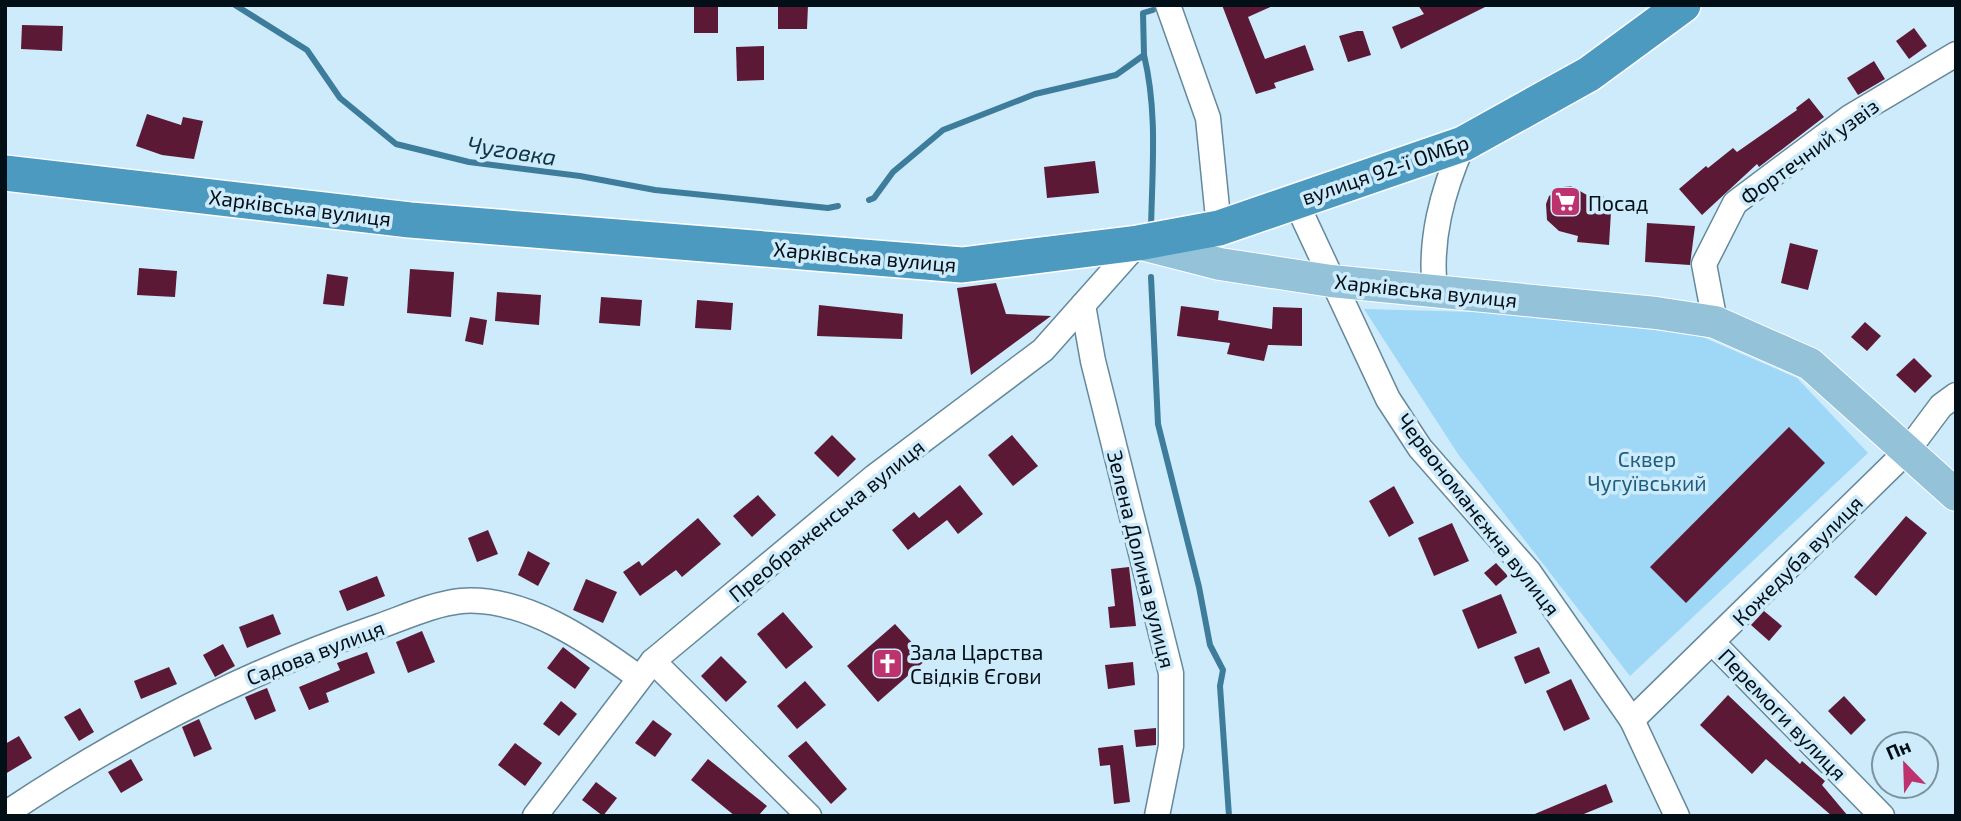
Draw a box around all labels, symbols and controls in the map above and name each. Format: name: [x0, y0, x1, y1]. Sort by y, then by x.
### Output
street label: Фортечний узвіз: [1735, 93, 1884, 210]
water label: Чуговка: [466, 129, 558, 171]
street label: вулиця 92-ї ОМБр: [1298, 129, 1472, 210]
street label: Харківська вулиця: [207, 183, 393, 232]
supermarket icon: Посад: [1548, 185, 1582, 219]
place label: Посад: [1588, 190, 1648, 215]
street label: Харківська вулиця: [772, 236, 958, 277]
street label: Харківська вулиця: [1333, 268, 1519, 313]
street label: Червономанєжна вулиця: [1391, 408, 1566, 621]
street label: Преображенська вулиця: [723, 433, 929, 607]
park label: Сквер Чугуївський: [1587, 446, 1707, 496]
street label: Зелена Долина вулиця: [1102, 448, 1181, 671]
street label: Кожедуба вулиця: [1727, 490, 1868, 631]
street label: Садова вулиця: [243, 614, 388, 691]
place label: Зала Царства Свідків Єгови: [910, 639, 1043, 688]
street label: Перемоги вулиця: [1713, 643, 1852, 786]
church icon: Зала Царства Свідків Єгови: [870, 646, 904, 680]
north arrow: [1870, 730, 1940, 800]
text: Пн: [1882, 733, 1914, 764]

